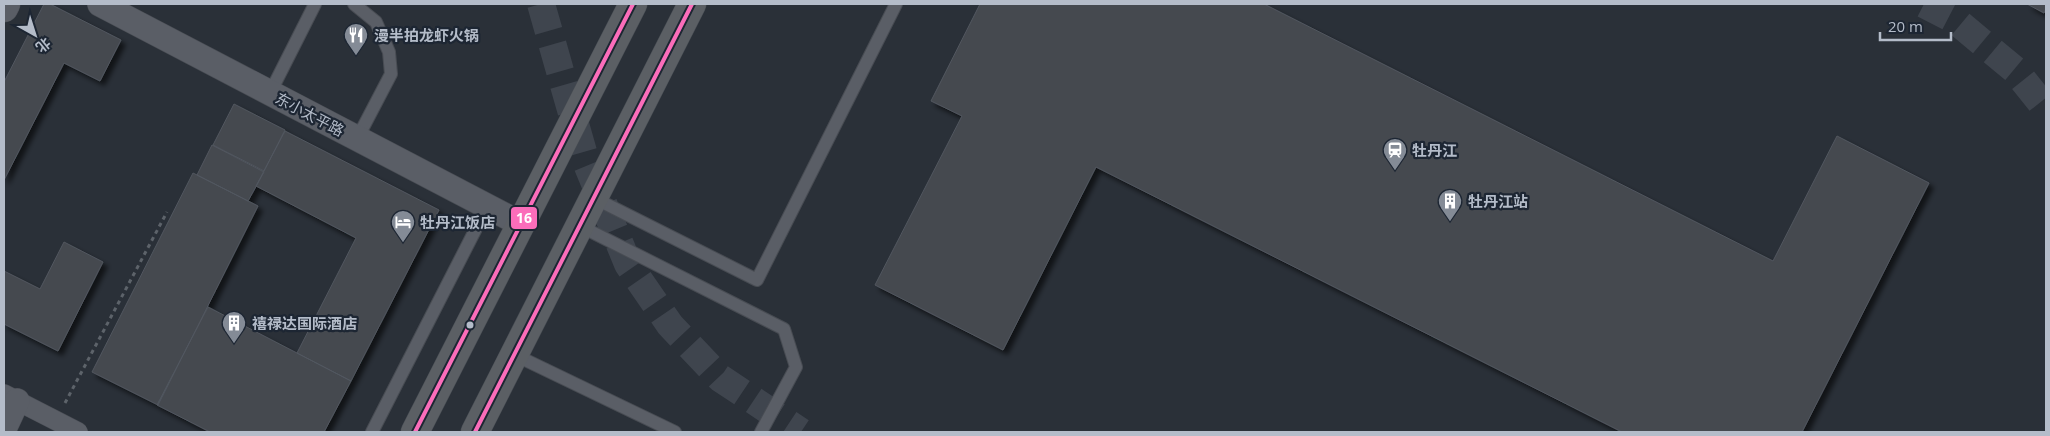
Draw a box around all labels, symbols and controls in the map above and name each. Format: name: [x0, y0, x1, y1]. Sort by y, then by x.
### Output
north arrow: [10, 10, 60, 60]
scale bar: [1880, 10, 1951, 42]
text: 20 m: [1888, 16, 1923, 36]
restaurant icon: 漫半拍龙虾火锅: [343, 22, 369, 56]
place label: 漫半拍龙虾火锅: [374, 25, 479, 45]
text: 北: [32, 34, 55, 57]
street label: 东小太平路: [272, 88, 348, 140]
station icon: 牡丹江: [1382, 137, 1408, 171]
place label: 牡丹江: [1412, 140, 1457, 160]
building icon: 牡丹江站: [1437, 188, 1463, 222]
place label: 牡丹江站: [1468, 191, 1528, 211]
line badge: 16: [510, 206, 538, 230]
text: 16: [516, 208, 532, 227]
hotel icon: 牡丹江饭店: [390, 209, 416, 243]
place label: 牡丹江饭店: [420, 212, 495, 232]
building icon: 禧禄达国际酒店: [221, 310, 247, 344]
place label: 禧禄达国际酒店: [252, 313, 357, 333]
unlabelled marker: [465, 320, 475, 330]

